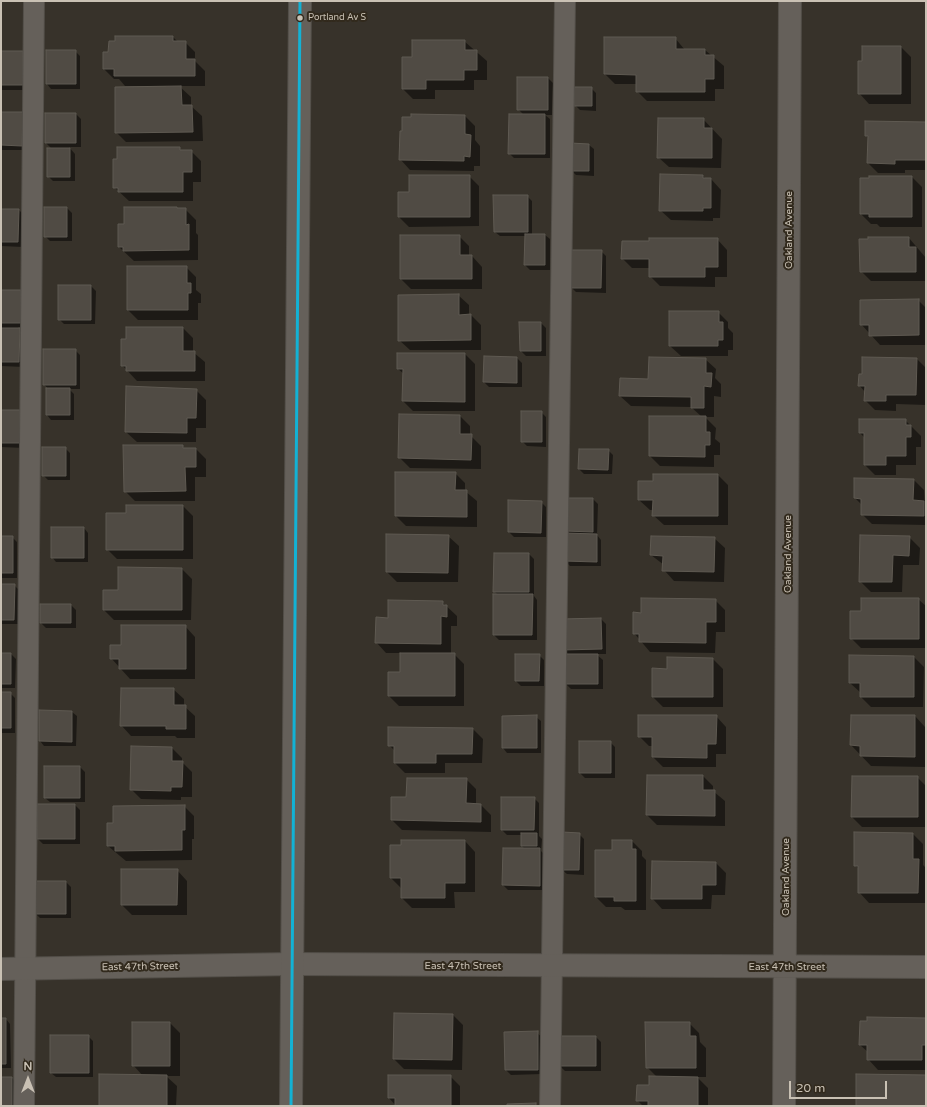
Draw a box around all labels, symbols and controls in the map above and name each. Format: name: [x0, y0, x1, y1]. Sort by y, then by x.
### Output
marker: Portland Av S: [295, 13, 305, 23]
place label: Portland Av S: [308, 13, 366, 23]
street label: Oakland Avenue: [783, 191, 795, 269]
street label: Oakland Avenue: [782, 515, 794, 593]
street label: Oakland Avenue: [780, 838, 792, 916]
street label: East 47th Street: [102, 960, 178, 974]
street label: East 47th Street: [425, 960, 501, 972]
street label: East 47th Street: [749, 961, 825, 973]
north arrow: [8, 1059, 48, 1099]
text: N: [24, 1060, 32, 1073]
scale bar: [791, 1073, 889, 1099]
text: 20 m: [796, 1081, 825, 1095]

